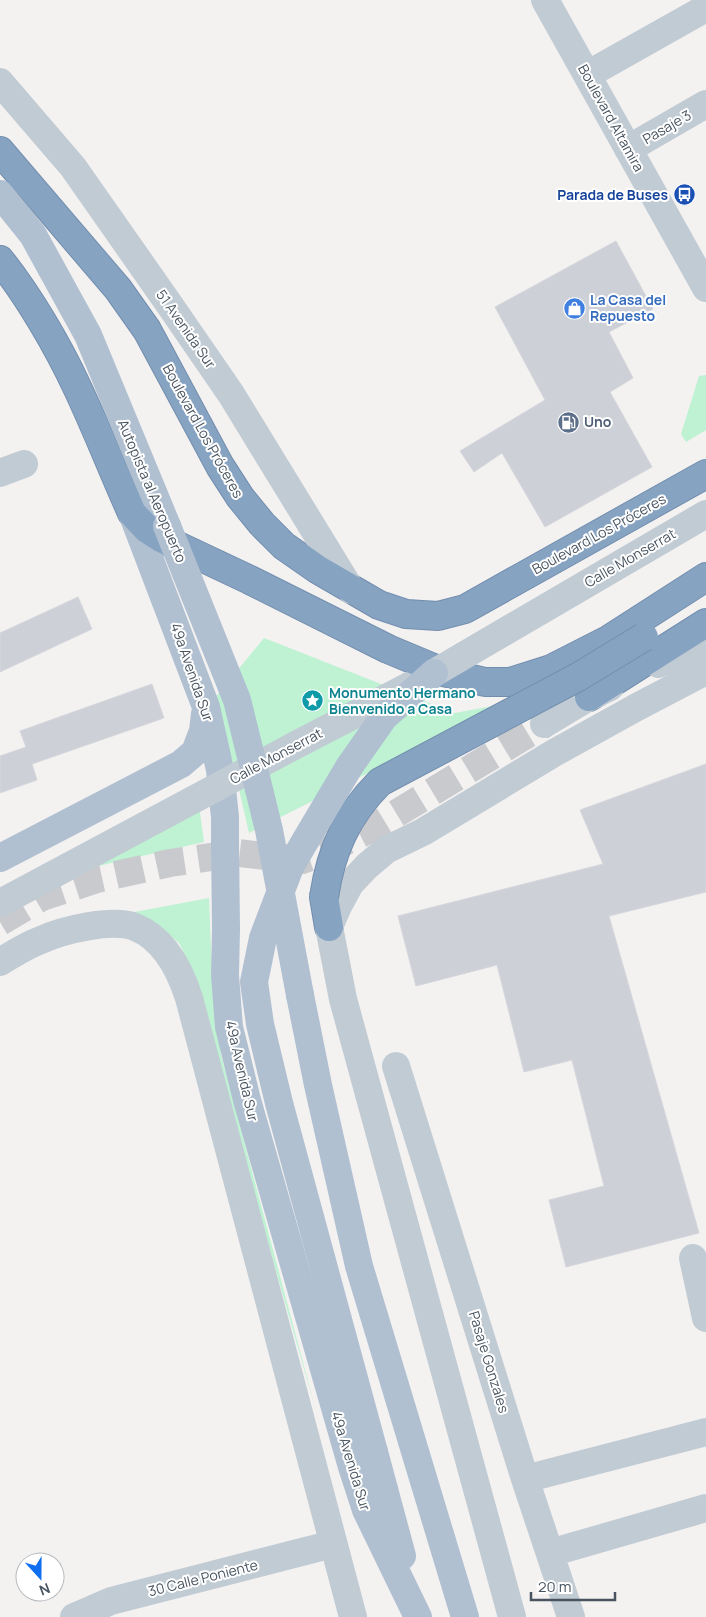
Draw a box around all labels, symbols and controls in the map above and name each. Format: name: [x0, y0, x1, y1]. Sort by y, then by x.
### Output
street label: Boulevard Altamira: [574, 61, 649, 175]
street label: Pasaje 3: [639, 105, 695, 148]
bus stop icon: Parada de Buses: [672, 183, 696, 207]
place label: Parada de Buses: [557, 185, 668, 204]
street label: 51 Avenida Sur: [152, 286, 221, 372]
place label: La Casa del Repuesto: [590, 290, 666, 325]
shop icon: La Casa del Repuesto: [562, 296, 586, 320]
street label: Boulevard Los Próceres: [159, 360, 248, 501]
fuel station icon: Uno: [556, 410, 580, 434]
place label: Uno: [584, 412, 612, 431]
street label: Autopista al Aeropuerto: [114, 416, 191, 565]
street label: Boulevard Los Próceres: [528, 489, 669, 578]
street label: Calle Monserrat: [581, 524, 679, 591]
street label: 49a Avenida Sur: [167, 620, 218, 724]
place label: Monumento Hermano Bienvenido a Casa: [329, 683, 476, 718]
place icon: Monumento Hermano Bienvenido a Casa: [301, 689, 325, 713]
street label: Calle Monserrat: [226, 723, 326, 788]
street label: 49a Avenida Sur: [222, 1019, 263, 1123]
street label: Pasaje Gonzales: [465, 1309, 514, 1415]
street label: 49a Avenida Sur: [327, 1409, 376, 1513]
north arrow: [15, 1552, 65, 1602]
street label: 30 Calle Poniente: [146, 1555, 260, 1600]
scale bar: [531, 1570, 615, 1602]
text: 20 m: [538, 1576, 571, 1597]
text: N: [37, 1579, 53, 1600]

